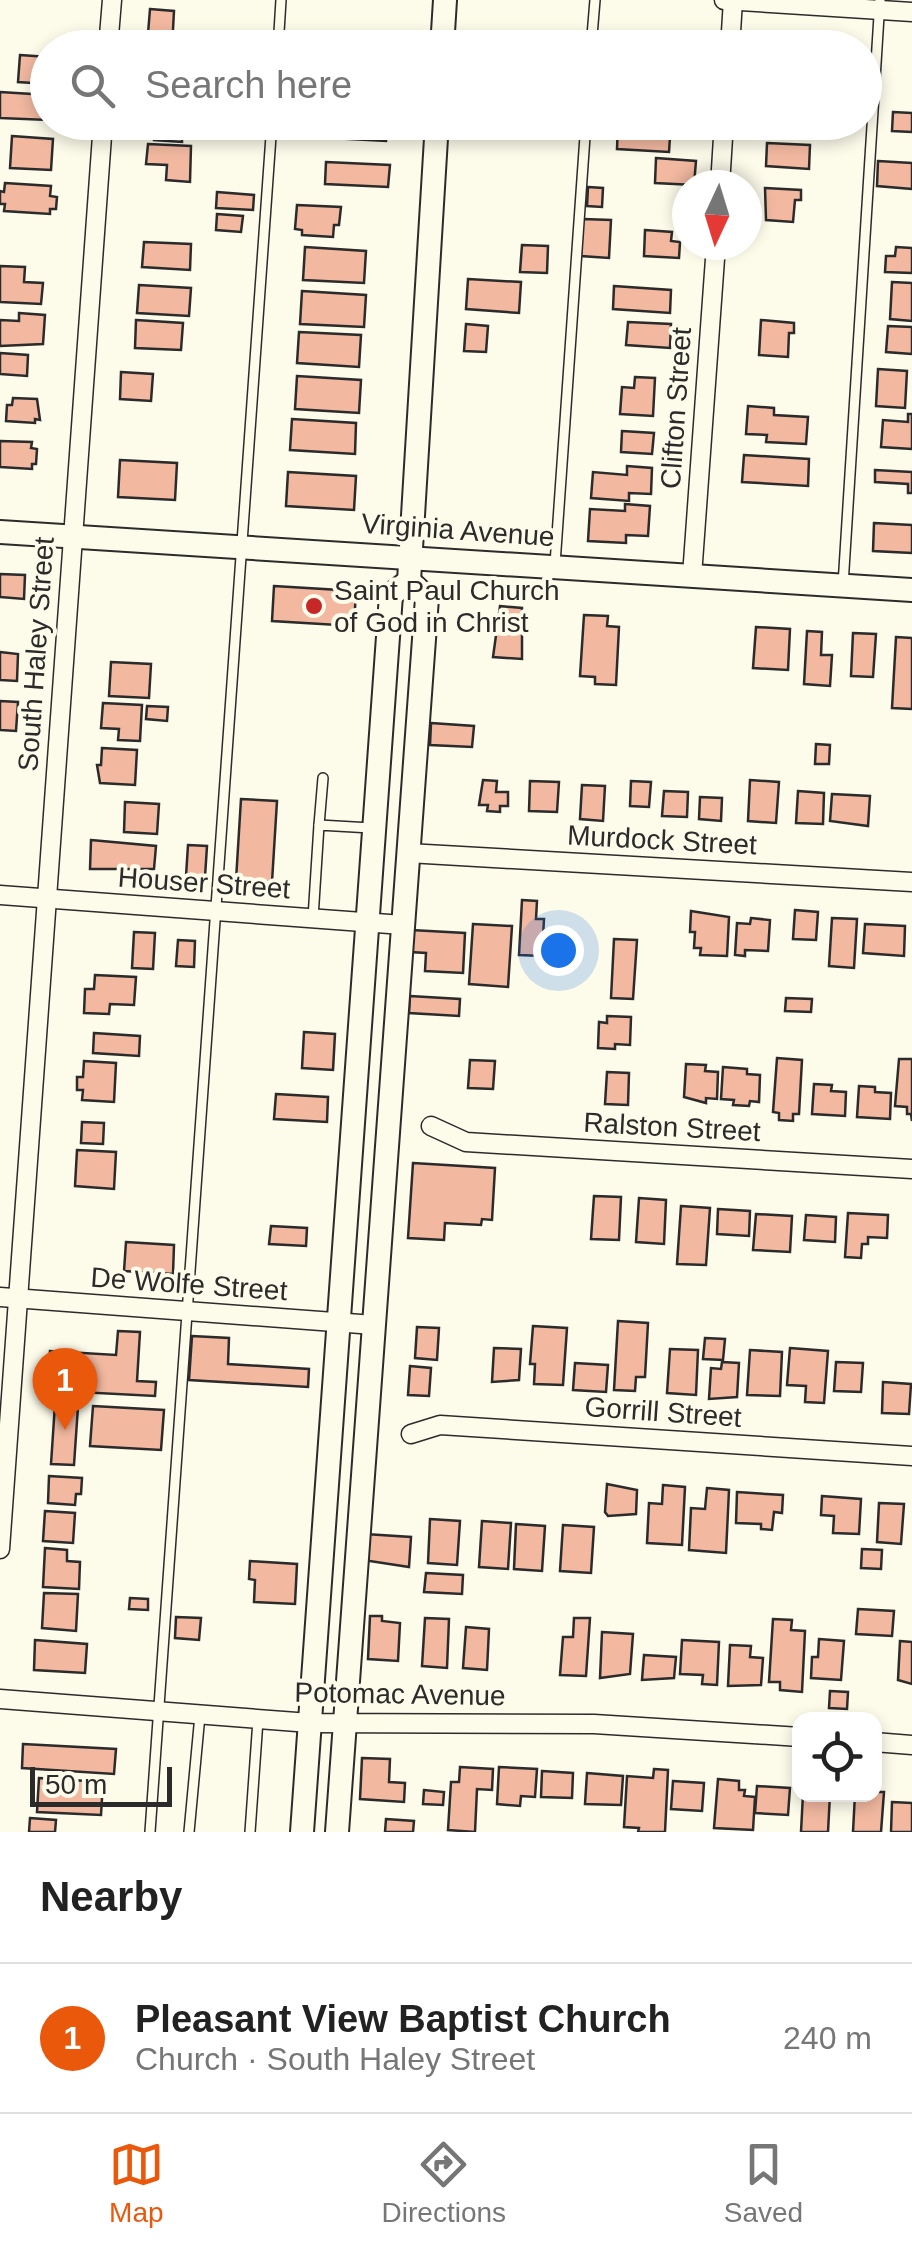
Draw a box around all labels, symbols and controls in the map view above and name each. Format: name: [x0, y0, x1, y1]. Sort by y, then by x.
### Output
search box: [30, 30, 882, 140]
icon: search: [65, 58, 120, 113]
text: Search here: [145, 64, 352, 106]
north arrow: [672, 170, 762, 260]
street label: Clifton Street: [655, 326, 697, 490]
street label: Virginia Avenue: [360, 508, 556, 552]
street label: South Haley Street: [12, 535, 60, 772]
place label: Saint Paul Church of God in Christ: [334, 575, 560, 638]
marker: Saint Paul Church of God in Christ: [303, 595, 325, 617]
street label: Murdock Street: [566, 820, 758, 860]
street label: Houser Street: [117, 862, 291, 905]
your location: [533, 925, 584, 976]
street label: Ralston Street: [583, 1107, 762, 1147]
street label: De Wolfe Street: [90, 1262, 289, 1306]
pin: 1: [32, 1348, 98, 1430]
street label: Gorrill Street: [584, 1391, 743, 1433]
street label: Potomac Avenue: [294, 1677, 506, 1711]
map controls: [792, 1712, 882, 1802]
button: locate: [792, 1712, 882, 1802]
scale bar: [30, 1762, 172, 1806]
text: 50 m: [45, 1769, 107, 1800]
text: Nearby: [40, 1873, 182, 1920]
text: Pleasant View Baptist Church: [135, 1998, 671, 2040]
text: 1: [64, 2020, 81, 2056]
text: 240 m: [783, 2020, 872, 2056]
text: Church · South Haley Street: [135, 2041, 535, 2077]
tab: Map: [109, 2137, 164, 2229]
tab: Directions: [382, 2137, 506, 2229]
tab: Saved: [724, 2137, 803, 2229]

